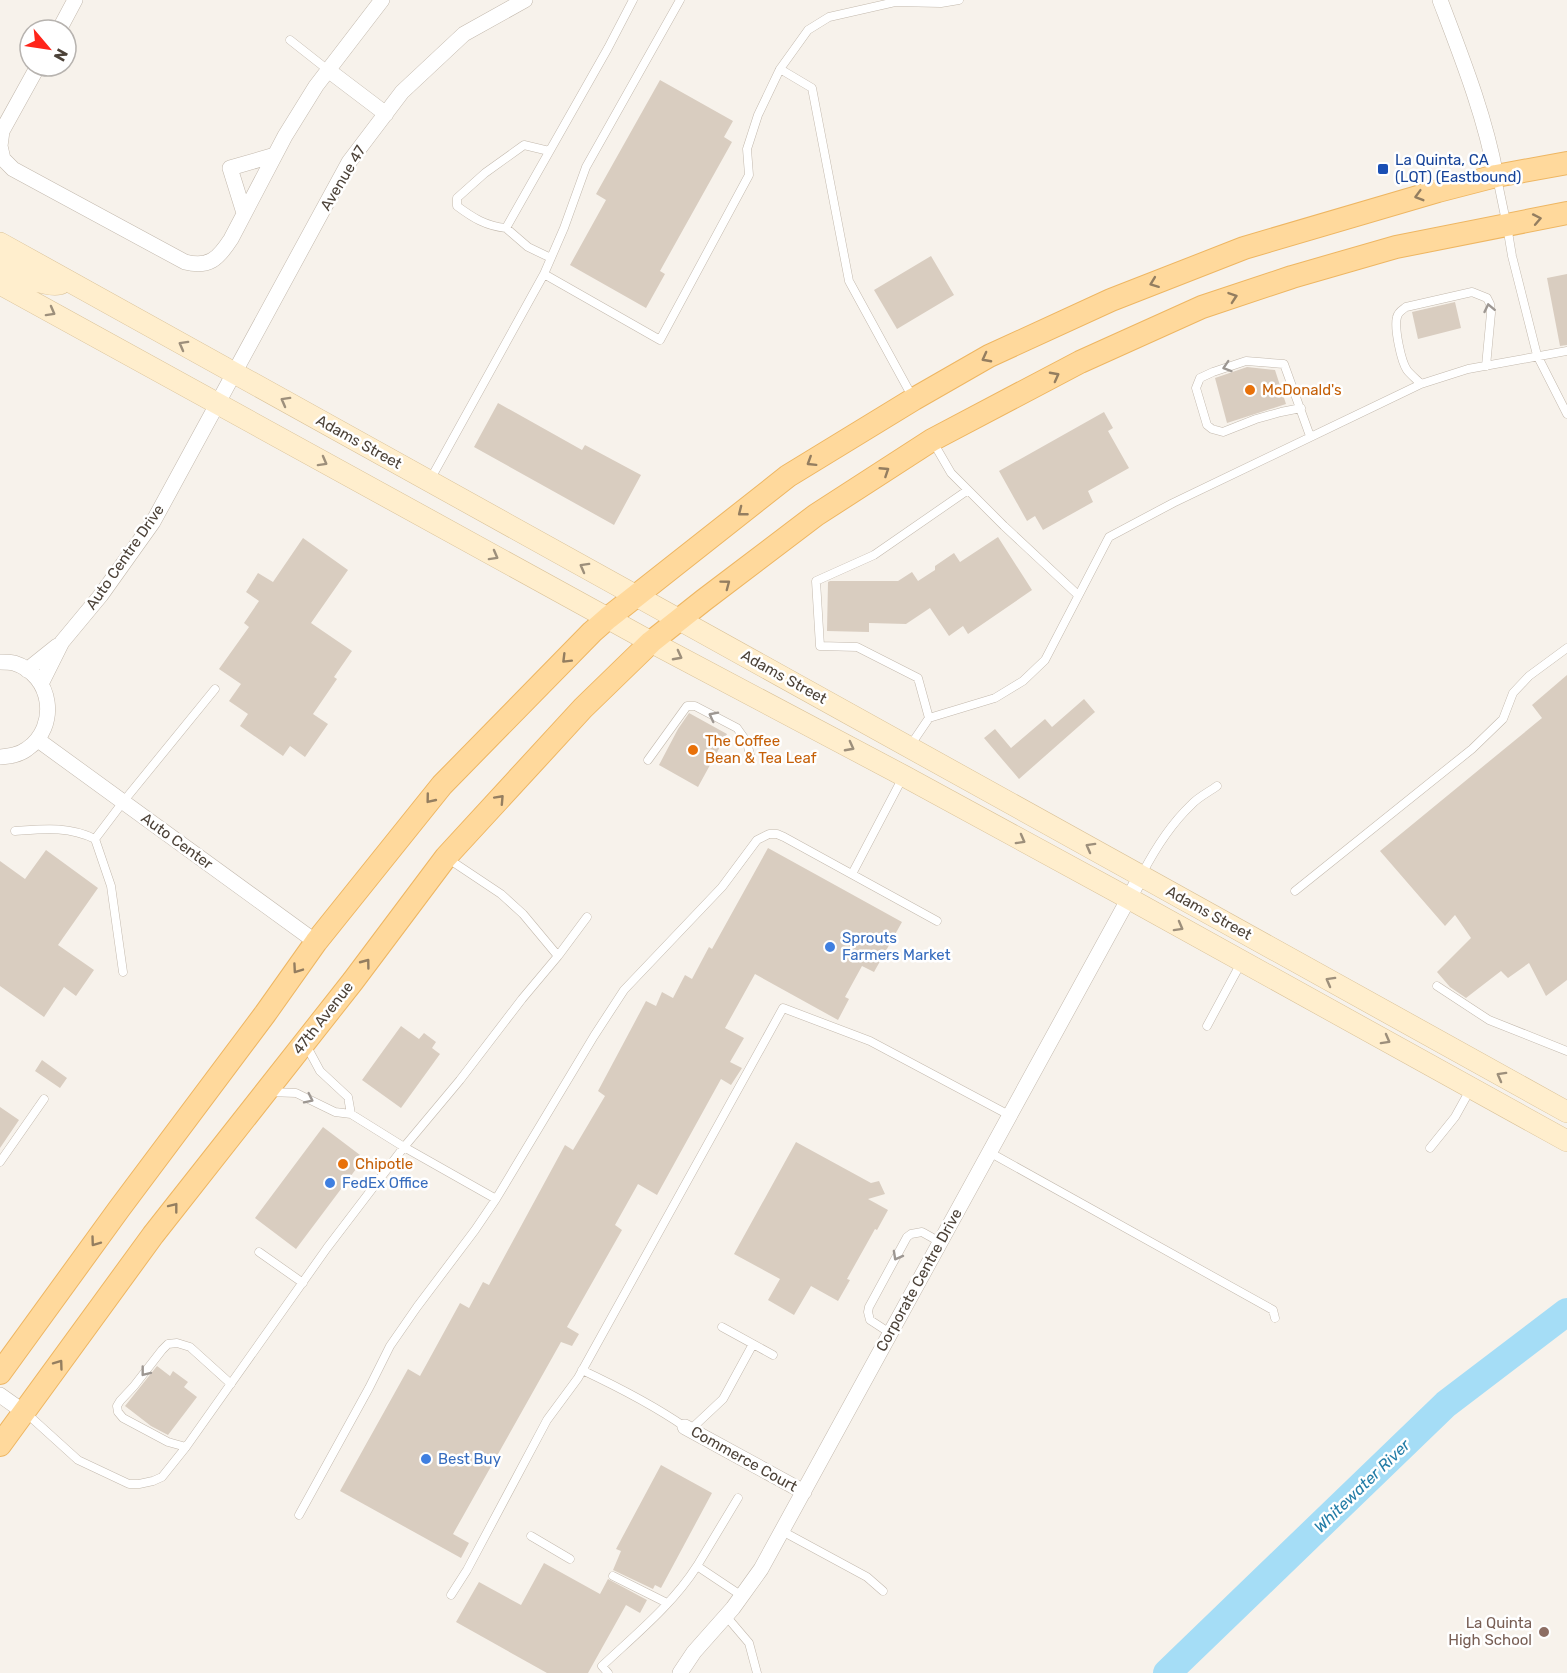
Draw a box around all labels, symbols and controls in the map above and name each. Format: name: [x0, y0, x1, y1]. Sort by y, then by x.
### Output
north arrow: [18, 18, 78, 78]
text: N: [50, 45, 72, 65]
street label: Avenue 47: [316, 142, 370, 214]
place label: La Quinta, CA (LQT) (Eastbound): [1395, 151, 1521, 186]
marker: La Quinta, CA (LQT) (Eastbound): [1376, 162, 1390, 176]
one-way arrow: [1415, 189, 1425, 202]
one-way arrow: [1532, 214, 1542, 227]
one-way arrow: [1150, 275, 1160, 288]
one-way arrow: [1227, 291, 1238, 304]
one-way arrow: [1483, 303, 1496, 313]
one-way arrow: [45, 305, 55, 316]
one-way arrow: [178, 340, 189, 352]
one-way arrow: [982, 351, 993, 362]
one-way arrow: [1222, 360, 1233, 372]
one-way arrow: [1048, 372, 1059, 383]
place label: McDonald's: [1262, 381, 1342, 399]
marker: McDonald's: [1243, 383, 1257, 397]
one-way arrow: [281, 397, 291, 408]
street label: Adams Street: [313, 411, 405, 473]
one-way arrow: [317, 455, 328, 466]
one-way arrow: [807, 455, 817, 467]
one-way arrow: [878, 467, 889, 478]
street label: Auto Centre Drive: [82, 501, 168, 613]
one-way arrow: [738, 505, 749, 516]
one-way arrow: [488, 549, 498, 560]
one-way arrow: [580, 563, 590, 574]
one-way arrow: [719, 580, 730, 591]
street label: Adams Street: [738, 646, 830, 708]
one-way arrow: [671, 649, 682, 660]
one-way arrow: [562, 651, 573, 662]
one-way arrow: [708, 711, 719, 723]
place label: The Coffee Bean & Tea Leaf: [705, 732, 817, 767]
one-way arrow: [844, 740, 854, 751]
marker: The Coffee Bean & Tea Leaf: [686, 743, 700, 757]
one-way arrow: [427, 792, 438, 803]
one-way arrow: [493, 795, 504, 806]
street label: Auto Center: [138, 809, 217, 873]
one-way arrow: [1015, 833, 1026, 844]
one-way arrow: [1086, 843, 1096, 854]
street label: Adams Street: [1163, 882, 1255, 944]
one-way arrow: [1173, 920, 1183, 931]
place label: Sprouts Farmers Market: [842, 929, 951, 964]
marker: Sprouts Farmers Market: [823, 940, 837, 954]
one-way arrow: [359, 959, 370, 970]
one-way arrow: [293, 962, 304, 973]
one-way arrow: [1326, 977, 1337, 988]
street label: 47th Avenue: [289, 978, 357, 1058]
one-way arrow: [1379, 1033, 1390, 1044]
one-way arrow: [1497, 1071, 1507, 1083]
one-way arrow: [303, 1092, 314, 1104]
place label: Chipotle: [355, 1155, 413, 1173]
marker: Chipotle: [336, 1157, 350, 1171]
place label: FedEx Office: [342, 1174, 428, 1192]
marker: FedEx Office: [323, 1176, 337, 1190]
one-way arrow: [167, 1203, 178, 1214]
street label: Corporate Centre Drive: [872, 1205, 966, 1355]
one-way arrow: [91, 1236, 102, 1247]
one-way arrow: [893, 1250, 904, 1260]
one-way arrow: [51, 1360, 62, 1371]
one-way arrow: [141, 1365, 152, 1376]
street label: Commerce Court: [688, 1422, 800, 1496]
water label: Whitewater River: [1310, 1435, 1415, 1537]
place label: Best Buy: [438, 1450, 501, 1468]
marker: Best Buy: [419, 1452, 433, 1466]
place label: La Quinta High School: [1448, 1614, 1532, 1649]
marker: La Quinta High School: [1537, 1625, 1551, 1639]

